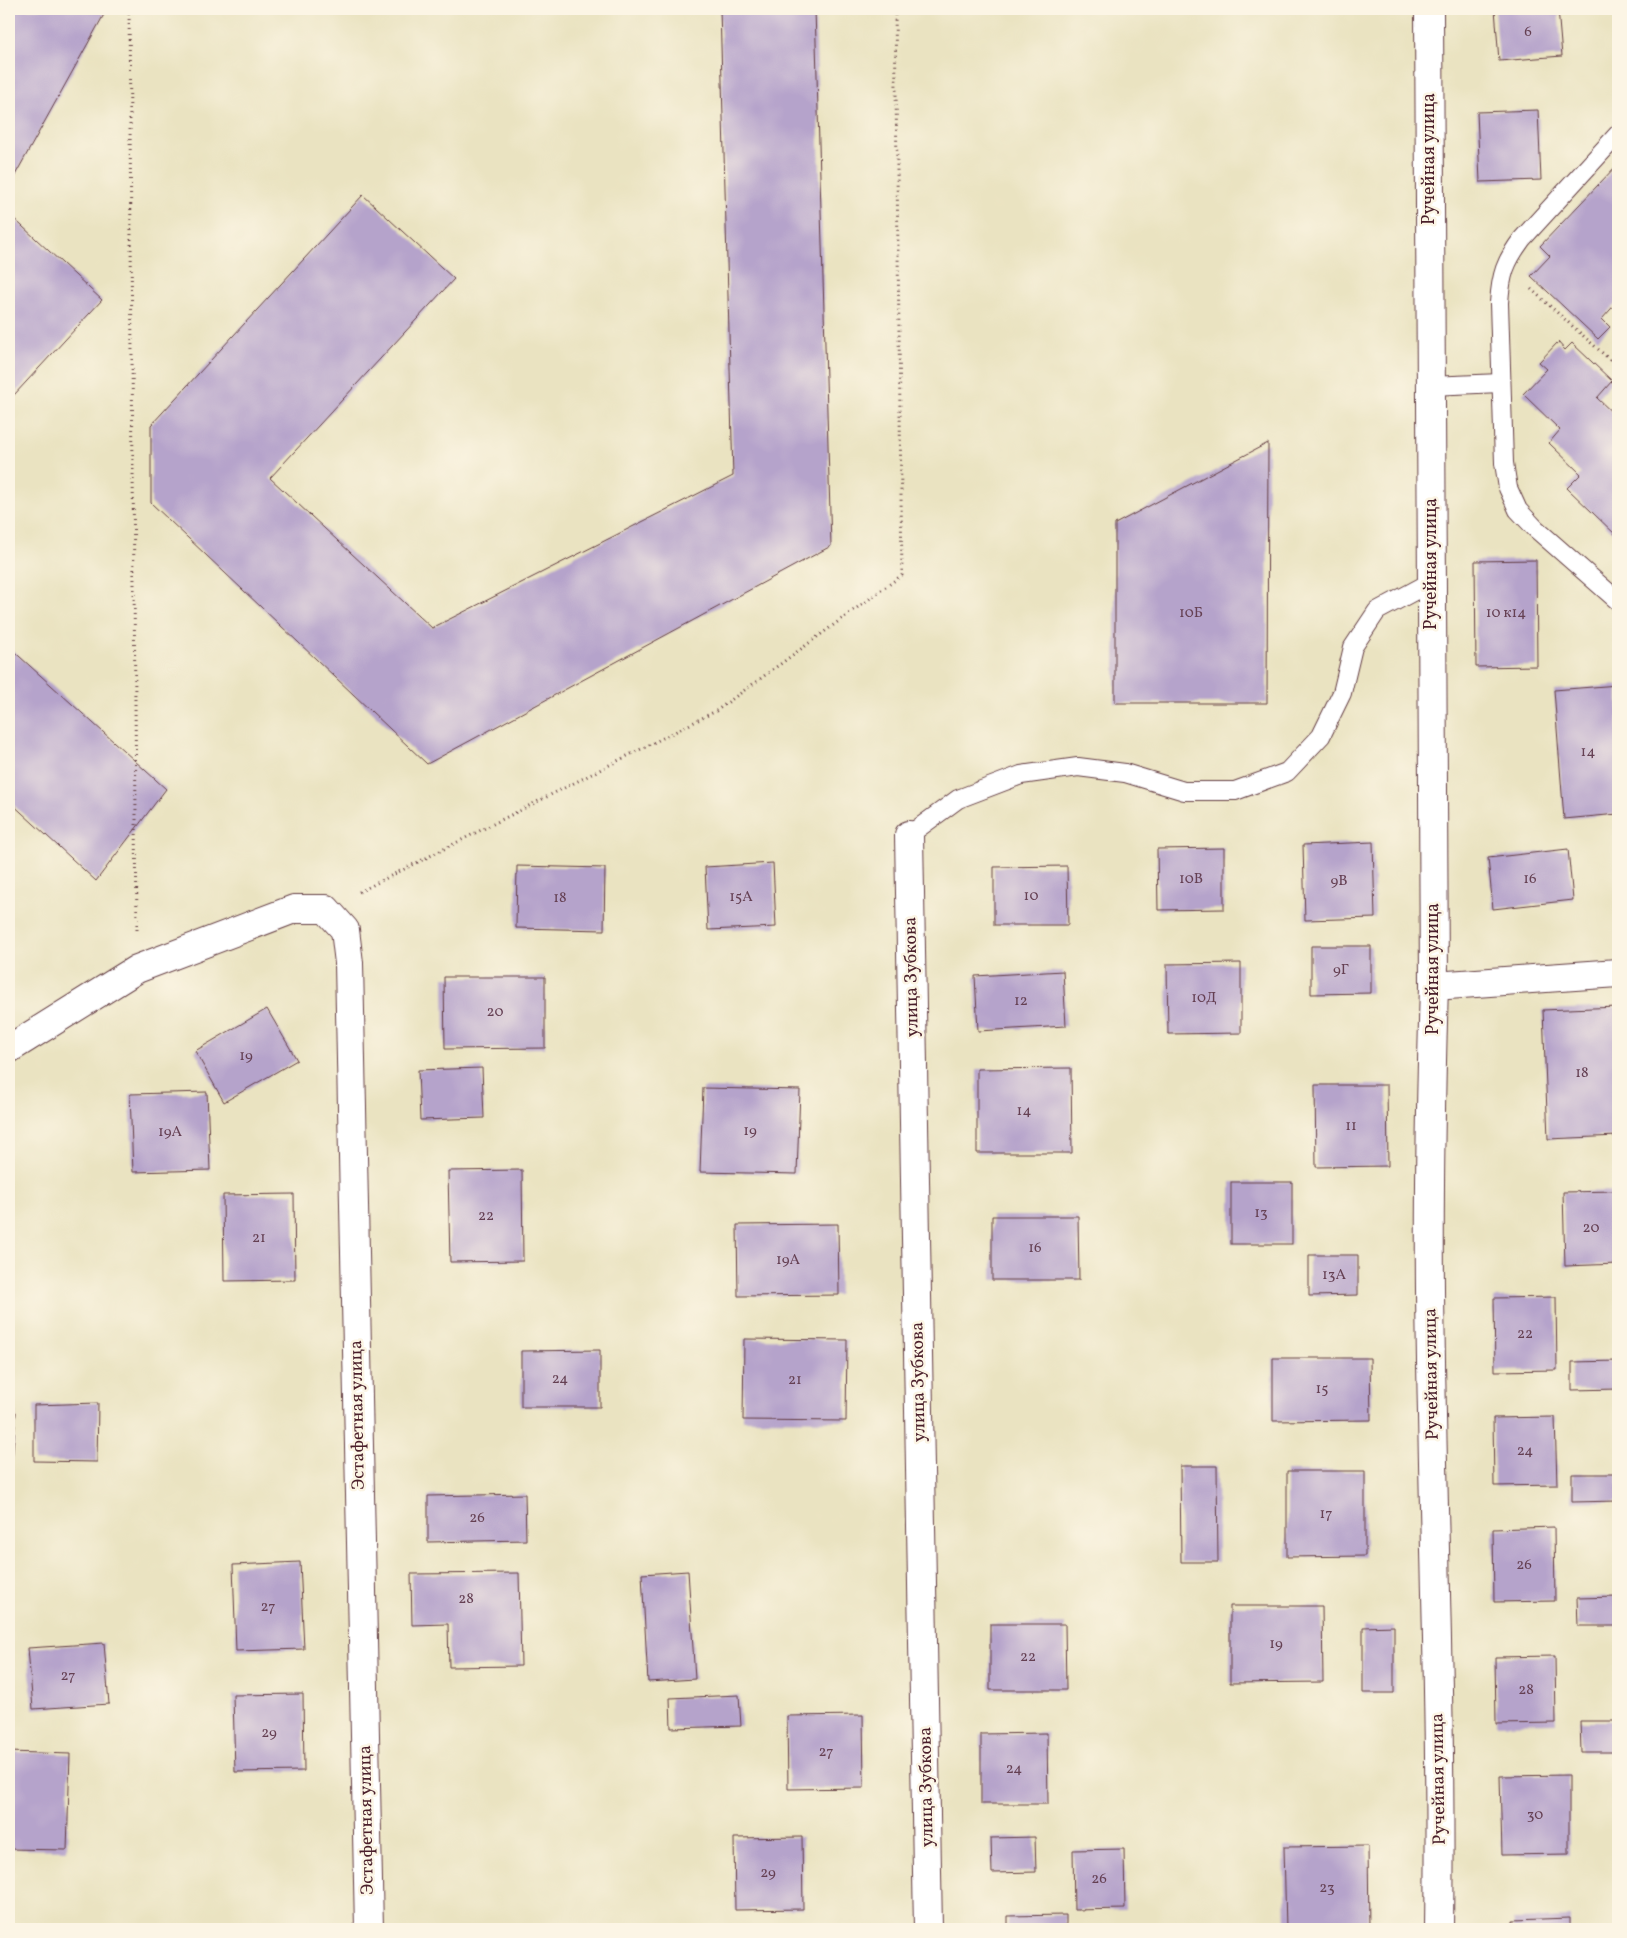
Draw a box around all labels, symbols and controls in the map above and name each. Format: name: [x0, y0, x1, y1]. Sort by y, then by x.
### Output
house number: 6: [1524, 22, 1532, 43]
street label: Ручейная улица: [1417, 93, 1442, 225]
street label: Ручейная улица: [1419, 498, 1444, 630]
house number: 10Б: [1179, 603, 1203, 624]
house number: 10 к14: [1486, 603, 1526, 624]
house number: 14: [1581, 742, 1595, 763]
house number: 10В: [1179, 869, 1203, 890]
house number: 16: [1523, 869, 1537, 890]
house number: 9В: [1330, 871, 1348, 892]
house number: 10: [1024, 886, 1038, 907]
house number: 15А: [729, 887, 753, 908]
house number: 18: [553, 888, 567, 909]
street label: Ручейная улица: [1421, 903, 1446, 1035]
street label: улица Зубкова: [898, 917, 926, 1037]
house number: 9Г: [1333, 960, 1349, 981]
house number: 10Д: [1191, 988, 1217, 1009]
house number: 12: [1014, 991, 1028, 1012]
house number: 20: [487, 1002, 503, 1023]
house number: 19: [239, 1046, 253, 1067]
house number: 18: [1575, 1063, 1589, 1084]
house number: 14: [1017, 1101, 1031, 1122]
house number: 11: [1345, 1116, 1357, 1137]
house number: 19: [743, 1121, 757, 1142]
house number: 19А: [158, 1122, 183, 1143]
house number: 13: [1254, 1203, 1268, 1224]
house number: 22: [478, 1206, 494, 1227]
house number: 20: [1583, 1218, 1599, 1239]
house number: 21: [252, 1228, 266, 1249]
house number: 16: [1028, 1238, 1042, 1259]
house number: 19А: [776, 1250, 801, 1271]
house number: 13А: [1322, 1265, 1346, 1286]
street label: Ручейная улица: [1418, 1308, 1446, 1440]
street label: улица Зубкова: [905, 1322, 933, 1442]
house number: 22: [1517, 1324, 1533, 1345]
street label: Эстафетная улица: [344, 1340, 372, 1490]
house number: 24: [552, 1369, 568, 1390]
house number: 21: [788, 1370, 802, 1391]
house number: 15: [1315, 1379, 1329, 1400]
house number: 24: [1517, 1441, 1533, 1462]
house number: 17: [1319, 1504, 1333, 1525]
house number: 26: [469, 1508, 485, 1529]
house number: 26: [1516, 1555, 1532, 1576]
house number: 28: [458, 1589, 474, 1610]
house number: 27: [261, 1597, 275, 1618]
house number: 19: [1269, 1634, 1283, 1655]
house number: 22: [1020, 1647, 1036, 1668]
house number: 27: [61, 1666, 75, 1687]
house number: 28: [1518, 1680, 1534, 1701]
street label: Ручейная улица: [1425, 1713, 1453, 1845]
house number: 29: [261, 1723, 277, 1744]
street label: улица Зубкова: [913, 1727, 941, 1847]
house number: 27: [819, 1742, 833, 1763]
street label: Эстафетная улица: [353, 1745, 381, 1895]
house number: 24: [1006, 1759, 1022, 1780]
house number: 30: [1527, 1805, 1543, 1826]
house number: 29: [760, 1863, 776, 1884]
house number: 26: [1091, 1869, 1107, 1890]
house number: 23: [1319, 1878, 1335, 1899]

